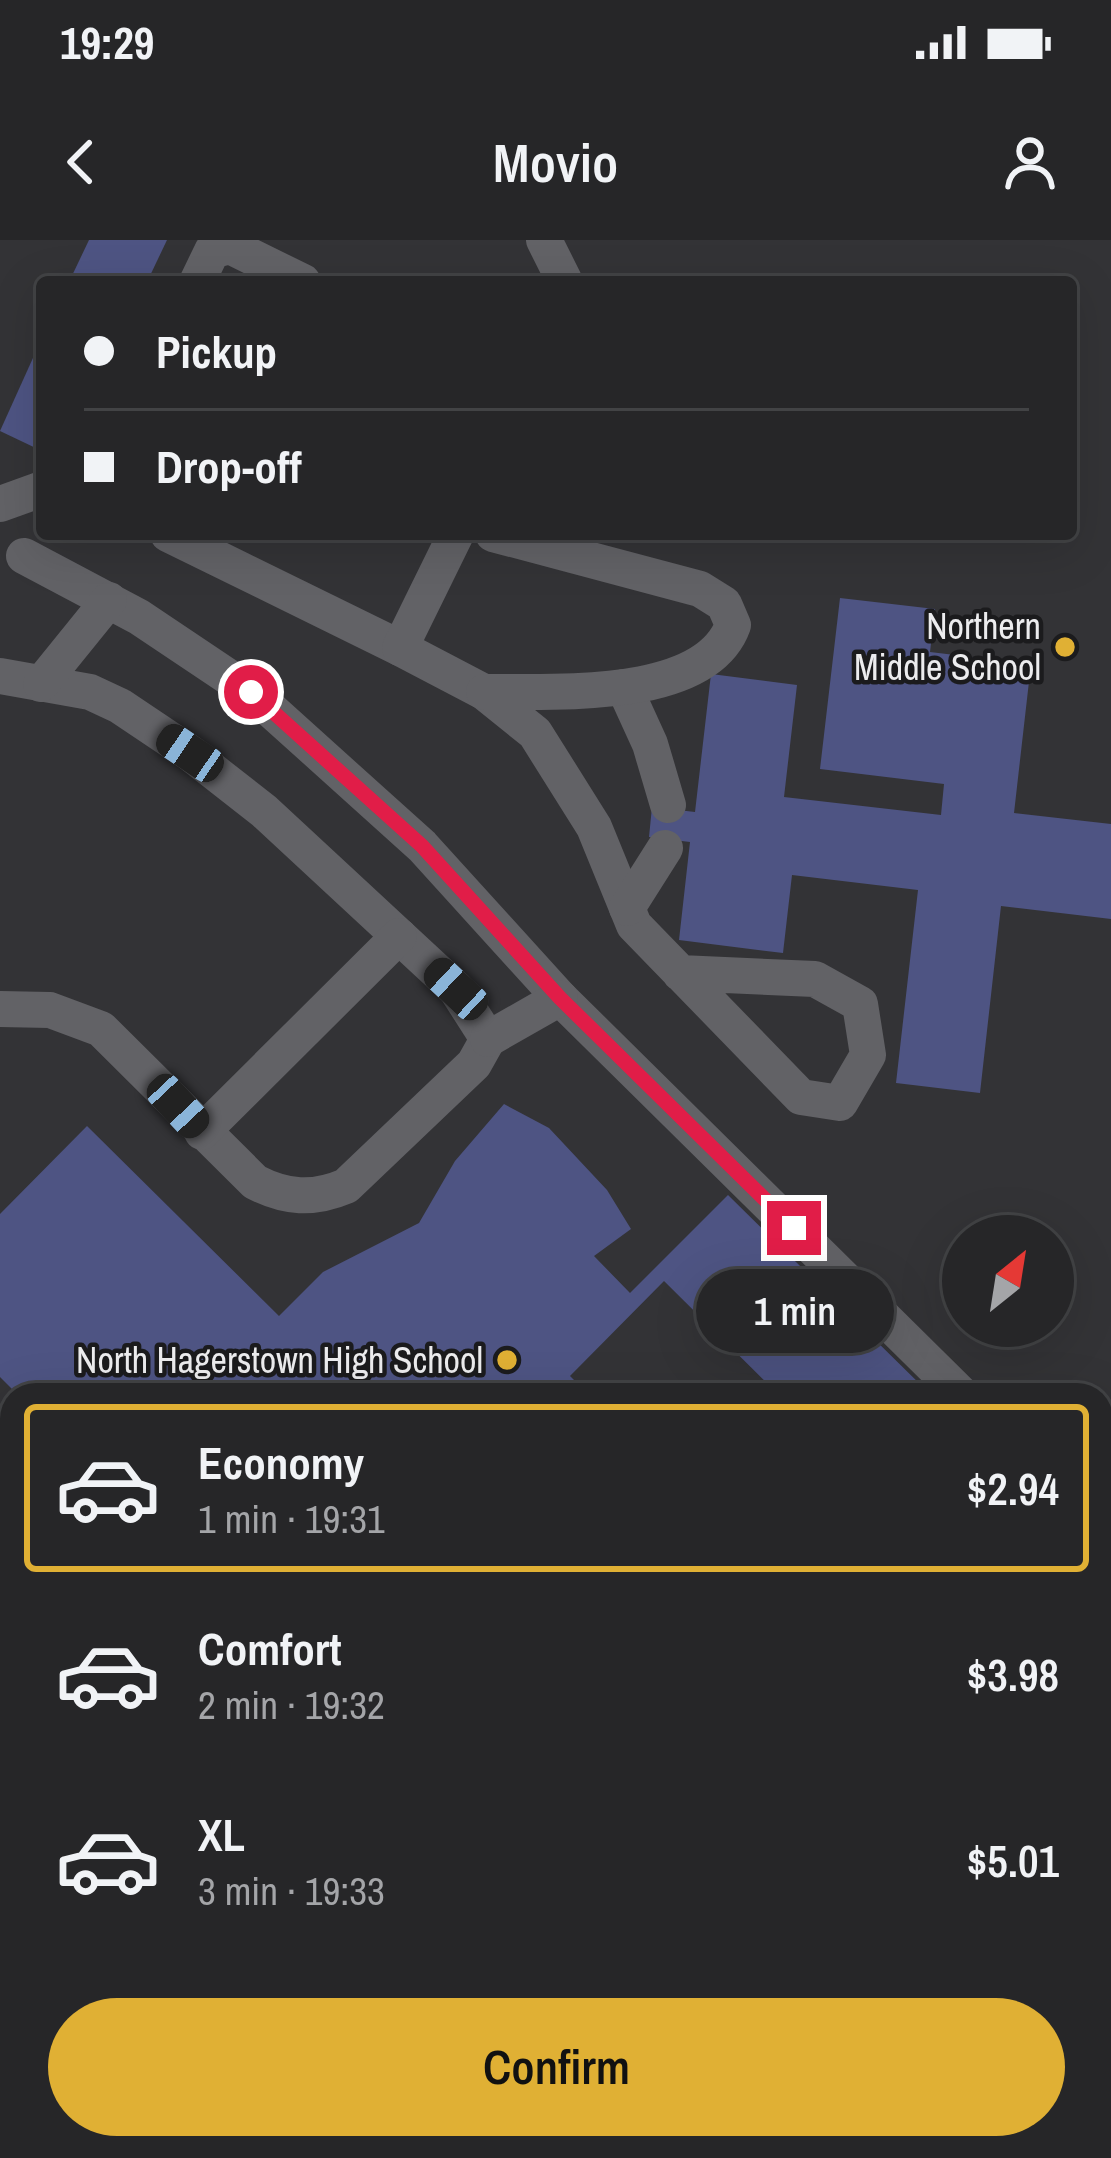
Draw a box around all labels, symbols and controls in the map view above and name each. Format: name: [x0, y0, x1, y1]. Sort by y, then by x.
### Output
text: 19:29: [60, 12, 154, 73]
text: Movio: [493, 126, 618, 199]
icon: back: [48, 129, 114, 195]
icon: person: [997, 129, 1063, 195]
text: Pickup: [156, 321, 277, 382]
text: Drop-off: [156, 436, 302, 497]
place label: Northern Middle School: [854, 602, 1041, 691]
marker: Northern Middle School: [1052, 634, 1078, 660]
route start: [224, 665, 278, 719]
car: [150, 718, 230, 788]
car: [417, 951, 495, 1027]
car: [140, 1067, 216, 1145]
route end: [767, 1201, 821, 1255]
north arrow: [942, 1215, 1074, 1347]
map controls: [942, 1215, 1074, 1347]
callout: 1 min: [695, 1270, 893, 1354]
text: 1 min: [754, 1285, 836, 1337]
place label: North Hagerstown High School: [76, 1336, 483, 1384]
marker: North Hagerstown High School: [494, 1347, 520, 1373]
text: Economy: [198, 1432, 364, 1493]
icon: car: [54, 1434, 162, 1542]
text: $2.94: [967, 1458, 1059, 1519]
text: 1 min · 19:31: [198, 1493, 385, 1545]
text: Comfort: [198, 1618, 341, 1679]
icon: car: [54, 1620, 162, 1728]
text: $3.98: [967, 1644, 1059, 1705]
text: 2 min · 19:32: [198, 1679, 385, 1731]
text: XL: [198, 1804, 245, 1865]
icon: car: [54, 1806, 162, 1914]
text: $5.01: [967, 1830, 1059, 1891]
text: 3 min · 19:33: [198, 1865, 385, 1917]
button: Confirm: [48, 1998, 1065, 2136]

